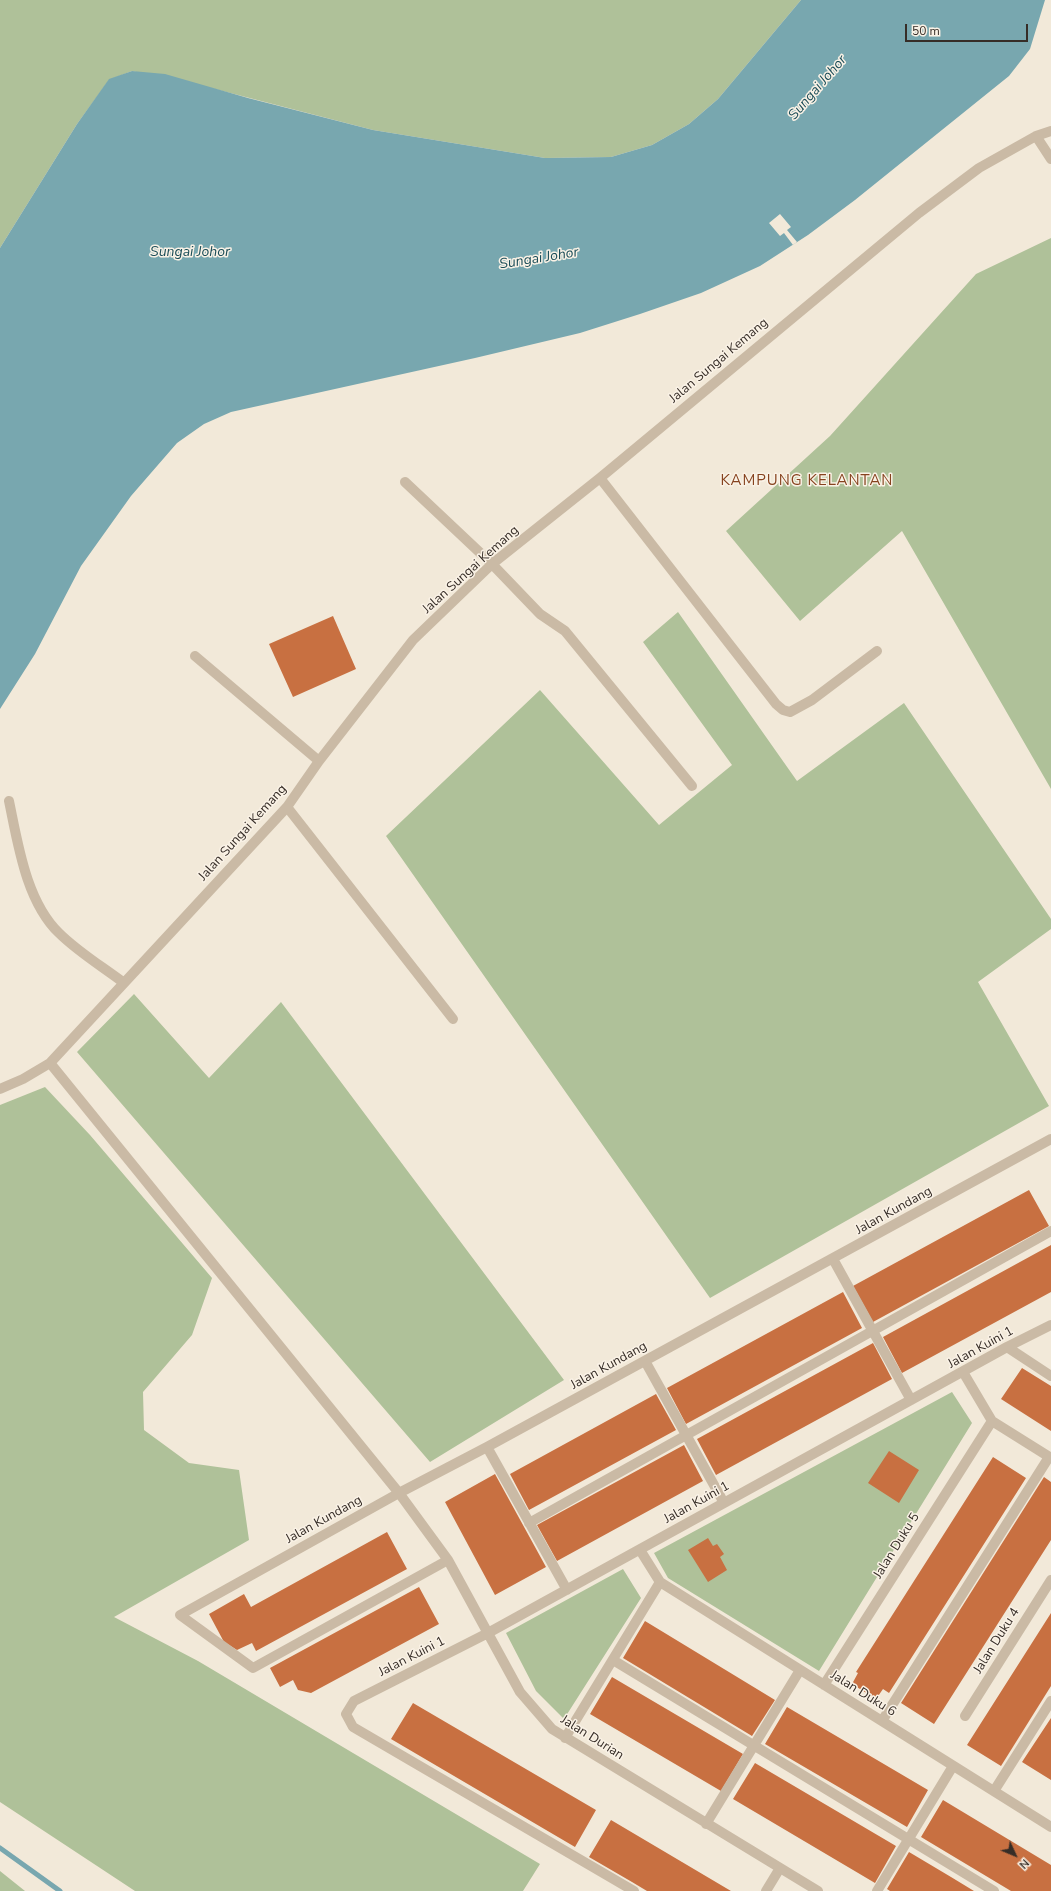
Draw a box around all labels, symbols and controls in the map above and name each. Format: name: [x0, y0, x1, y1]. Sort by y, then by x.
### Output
scale bar: [907, 16, 1030, 42]
text: 50 m: [912, 23, 940, 39]
water label: Sungai Johor: [785, 52, 851, 124]
water label: Sungai Johor: [498, 244, 580, 274]
water label: Sungai Johor: [150, 245, 230, 261]
street label: Jalan Sungai Kemang: [666, 315, 772, 407]
district label: KAMPUNG KELANTAN: [721, 472, 893, 490]
street label: Jalan Sungai Kemang: [420, 523, 522, 617]
street label: Jalan Sungai Kemang: [196, 782, 290, 884]
street label: Jalan Kundang: [853, 1184, 935, 1238]
street label: Jalan Kuini 1: [946, 1324, 1016, 1372]
street label: Jalan Kundang: [568, 1339, 650, 1393]
street label: Jalan Kuini 1: [662, 1479, 732, 1527]
street label: Jalan Kundang: [283, 1493, 365, 1547]
street label: Jalan Duku 5: [871, 1510, 923, 1582]
street label: Jalan Duku 4: [971, 1605, 1023, 1677]
street label: Jalan Kuini 1: [376, 1634, 448, 1680]
street label: Jalan Duku 6: [827, 1668, 899, 1720]
street label: Jalan Durian: [558, 1712, 626, 1764]
north arrow: [995, 1835, 1035, 1875]
text: N: [1016, 1856, 1032, 1872]

